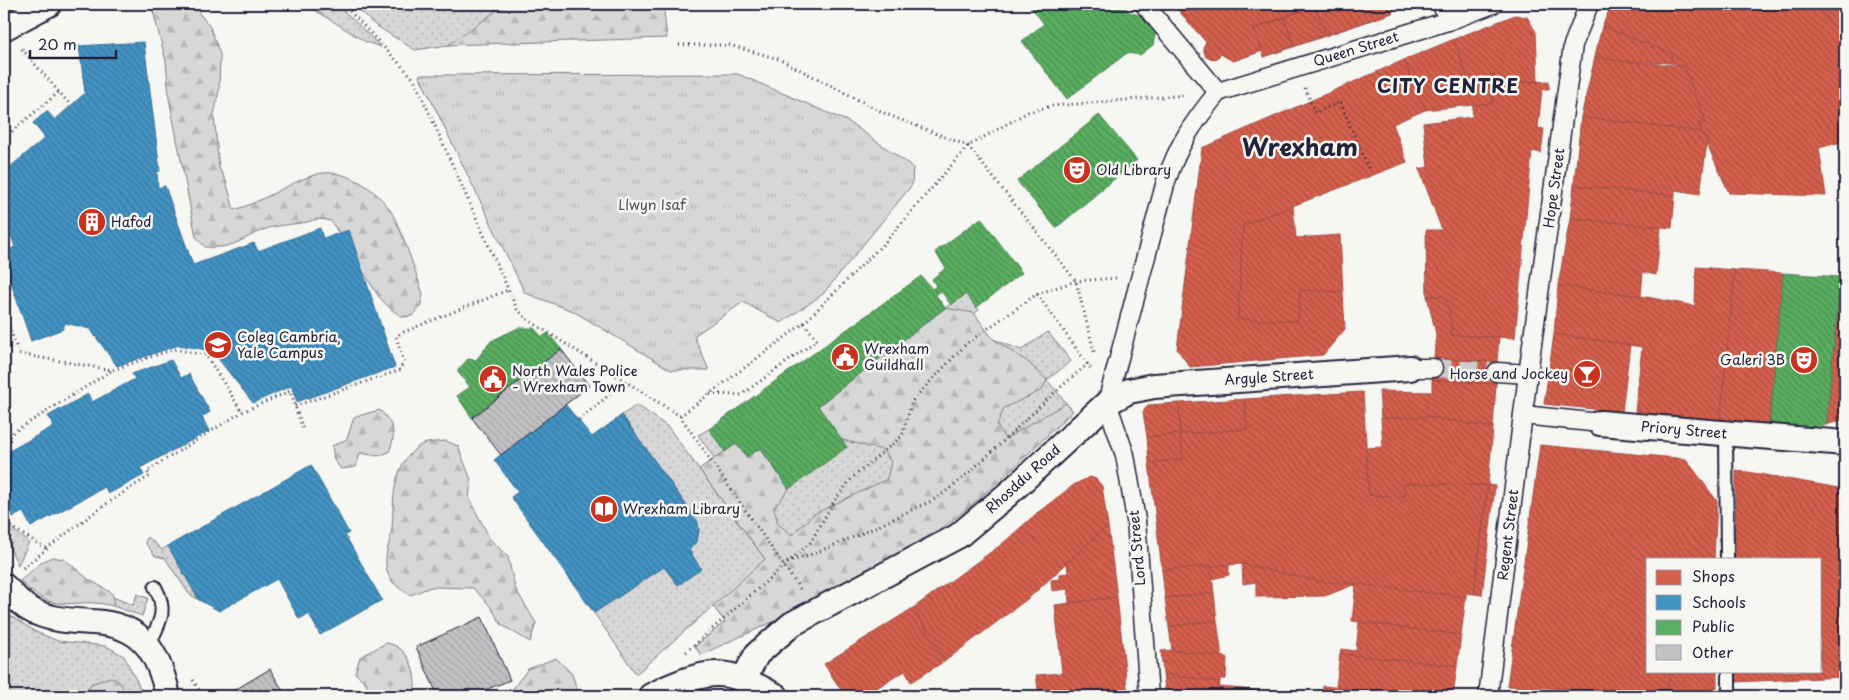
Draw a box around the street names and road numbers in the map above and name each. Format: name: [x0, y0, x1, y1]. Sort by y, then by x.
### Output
street label: Queen Street: [1311, 25, 1401, 71]
street label: Hope Street: [1538, 146, 1570, 229]
street label: Argyle Street: [1224, 363, 1314, 390]
street label: Priory Street: [1640, 415, 1728, 444]
street label: Rhosddu Road: [981, 439, 1065, 518]
street label: Regent Street: [1491, 488, 1524, 582]
street label: Lord Street: [1123, 509, 1150, 587]

